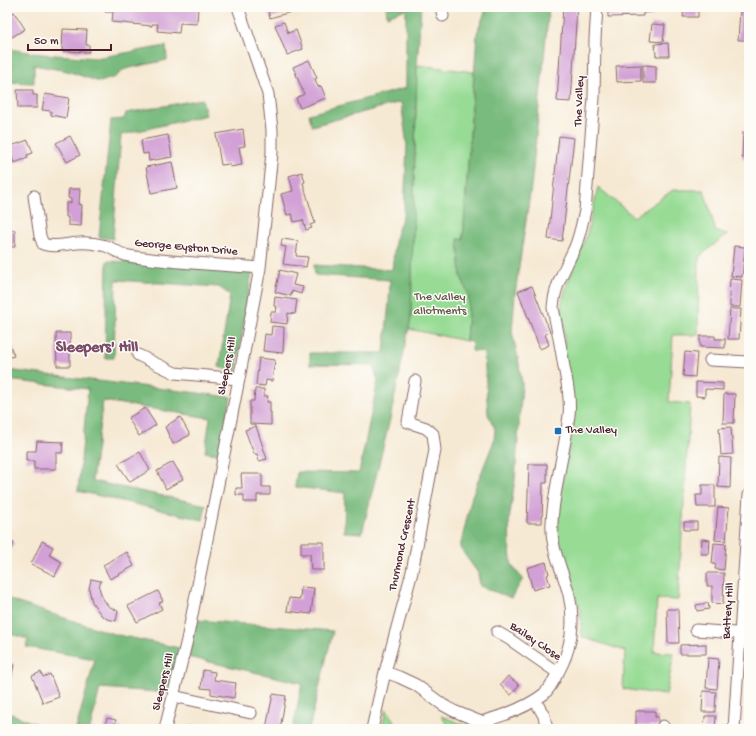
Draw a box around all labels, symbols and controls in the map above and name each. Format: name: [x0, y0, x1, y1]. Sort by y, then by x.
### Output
scale bar: [28, 26, 111, 52]
text: 50 m: [34, 35, 59, 49]
street label: The Valley: [572, 75, 588, 128]
street label: George Eyston Drive: [134, 237, 239, 260]
park label: The Valley allotments: [414, 291, 467, 319]
street label: Sleepers Hill: [216, 335, 241, 396]
district label: Sleepers' Hill: [56, 339, 139, 358]
place label: The Valley: [565, 424, 617, 438]
marker: The Valley: [553, 426, 563, 436]
street label: Thurmond Crescent: [386, 497, 420, 593]
street label: Battery Hill: [720, 582, 738, 641]
street label: Bailey Close: [506, 619, 564, 665]
street label: Sleepers Hill: [150, 651, 178, 712]

